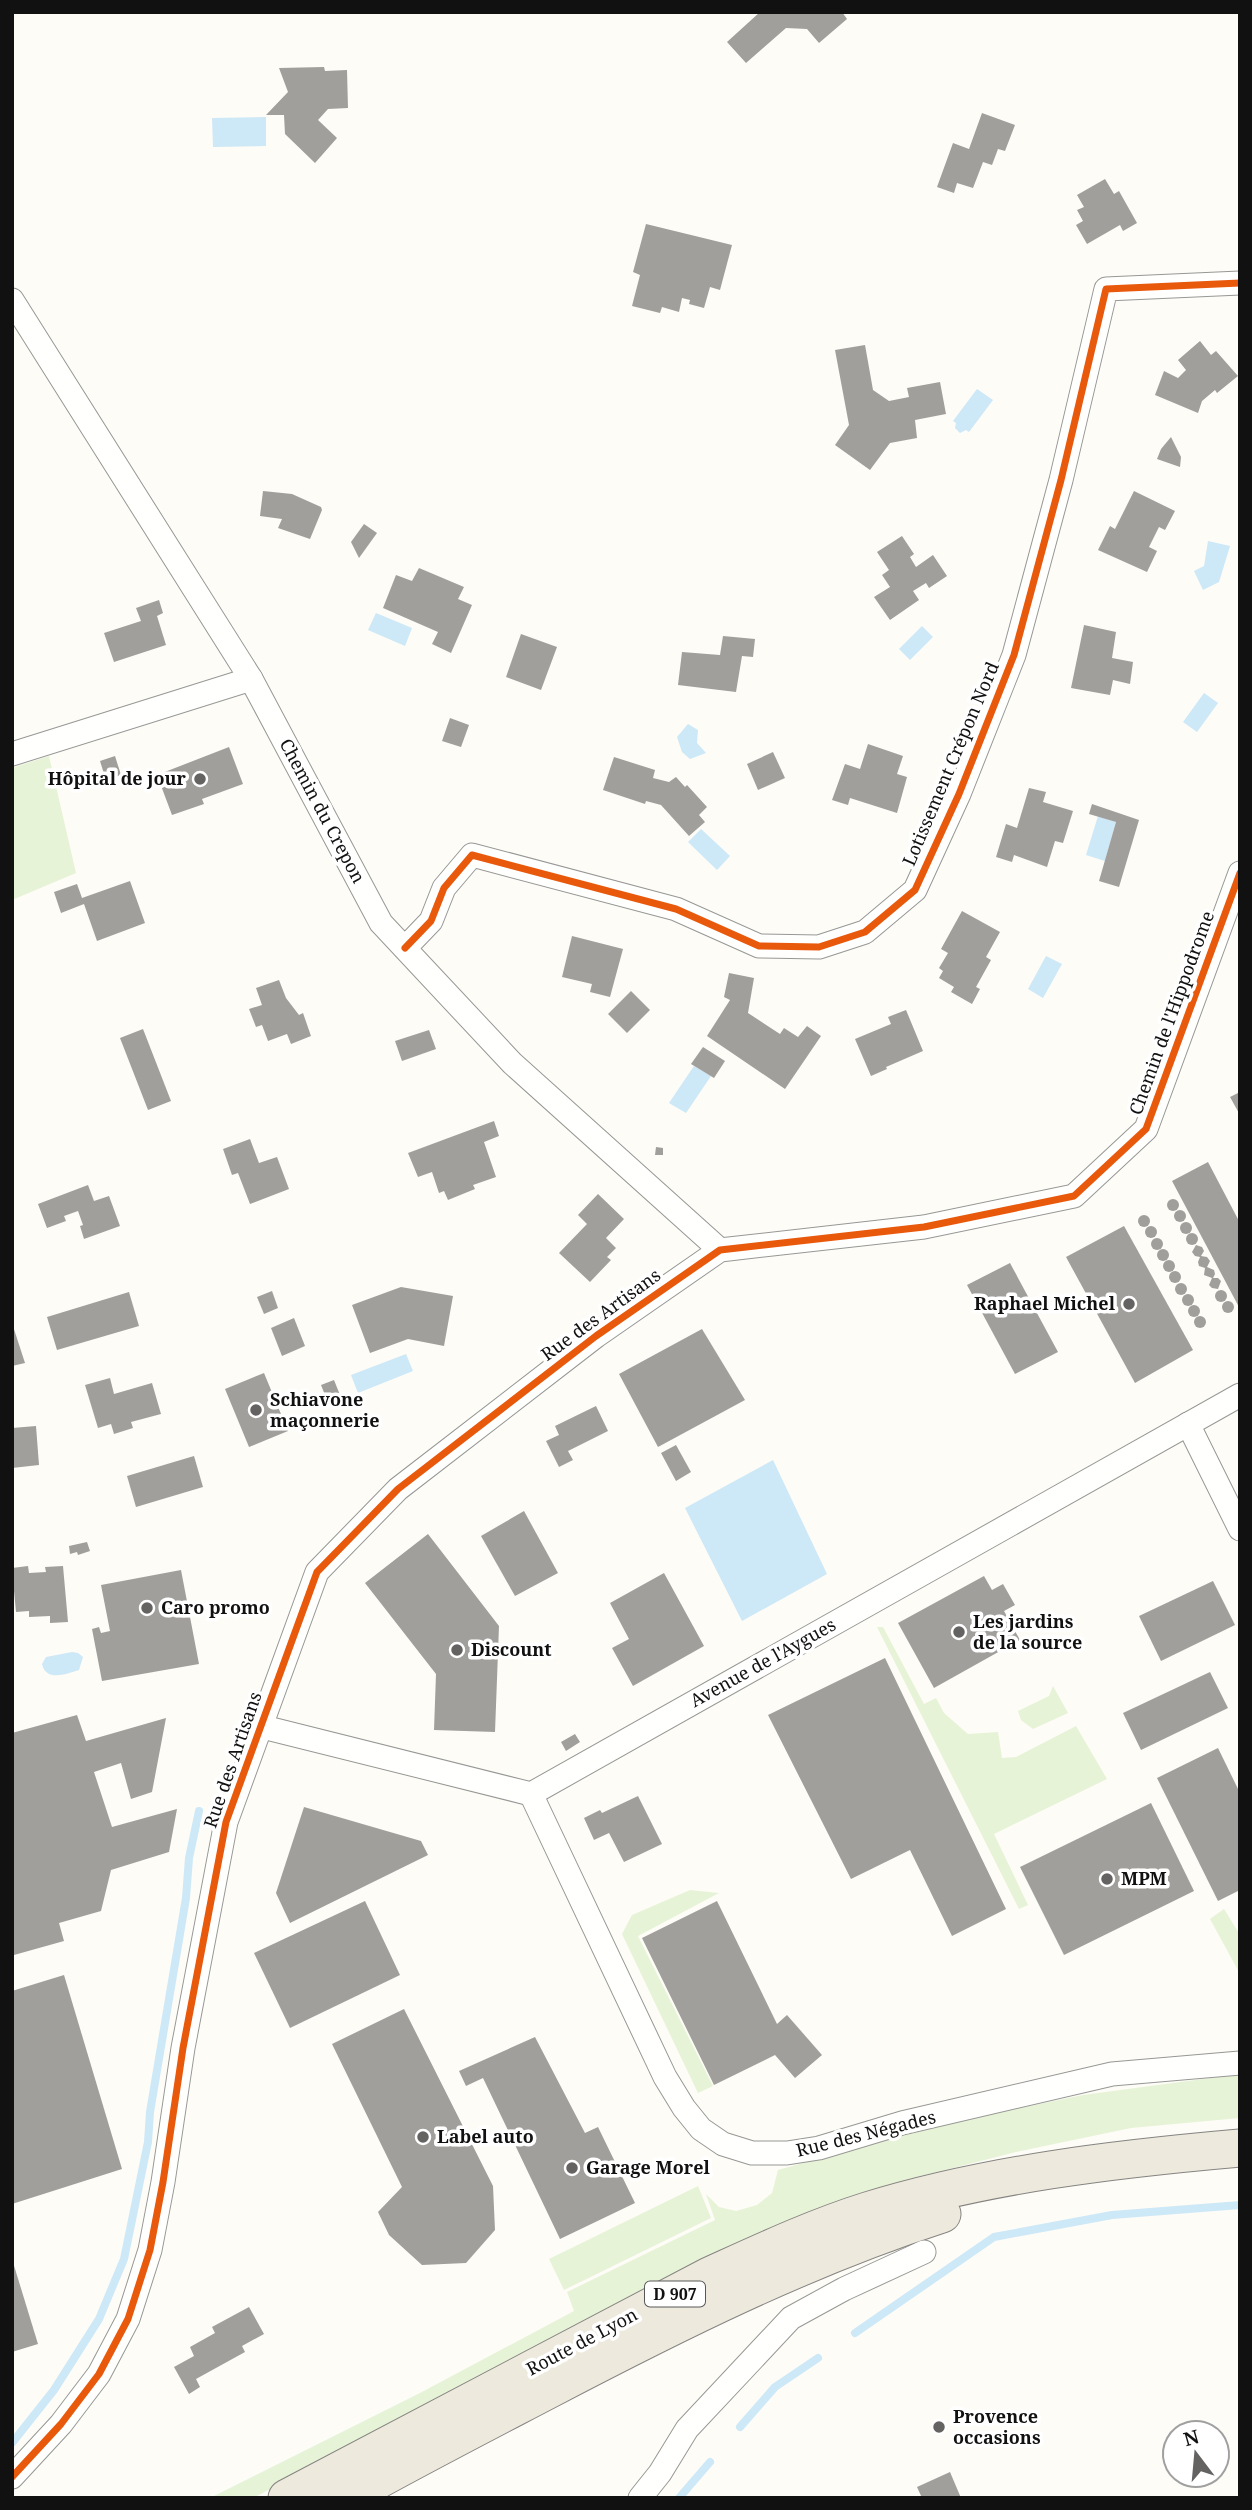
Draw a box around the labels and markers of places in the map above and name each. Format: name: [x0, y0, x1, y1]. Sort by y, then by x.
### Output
place label: Hôpital de jour: [48, 766, 187, 790]
marker: Hôpital de jour: [192, 771, 208, 787]
place label: Raphael Michel: [974, 1291, 1116, 1315]
marker: Raphael Michel: [1121, 1296, 1137, 1312]
place label: Schiavone maçonnerie: [270, 1387, 379, 1432]
marker: Schiavone maçonnerie: [248, 1402, 264, 1418]
place label: Caro promo: [161, 1595, 270, 1619]
marker: Caro promo: [139, 1600, 155, 1616]
place label: Les jardins de la source: [973, 1609, 1082, 1654]
marker: Les jardins de la source: [951, 1624, 967, 1640]
place label: Discount: [471, 1637, 552, 1661]
marker: Discount: [449, 1642, 465, 1658]
place label: MPM: [1121, 1866, 1167, 1890]
marker: MPM: [1099, 1871, 1115, 1887]
place label: Label auto: [437, 2124, 534, 2148]
marker: Label auto: [415, 2129, 431, 2145]
place label: Garage Morel: [586, 2155, 710, 2179]
marker: Garage Morel: [564, 2160, 580, 2176]
place label: Provence occasions: [953, 2404, 1041, 2449]
marker: Provence occasions: [931, 2419, 947, 2435]

